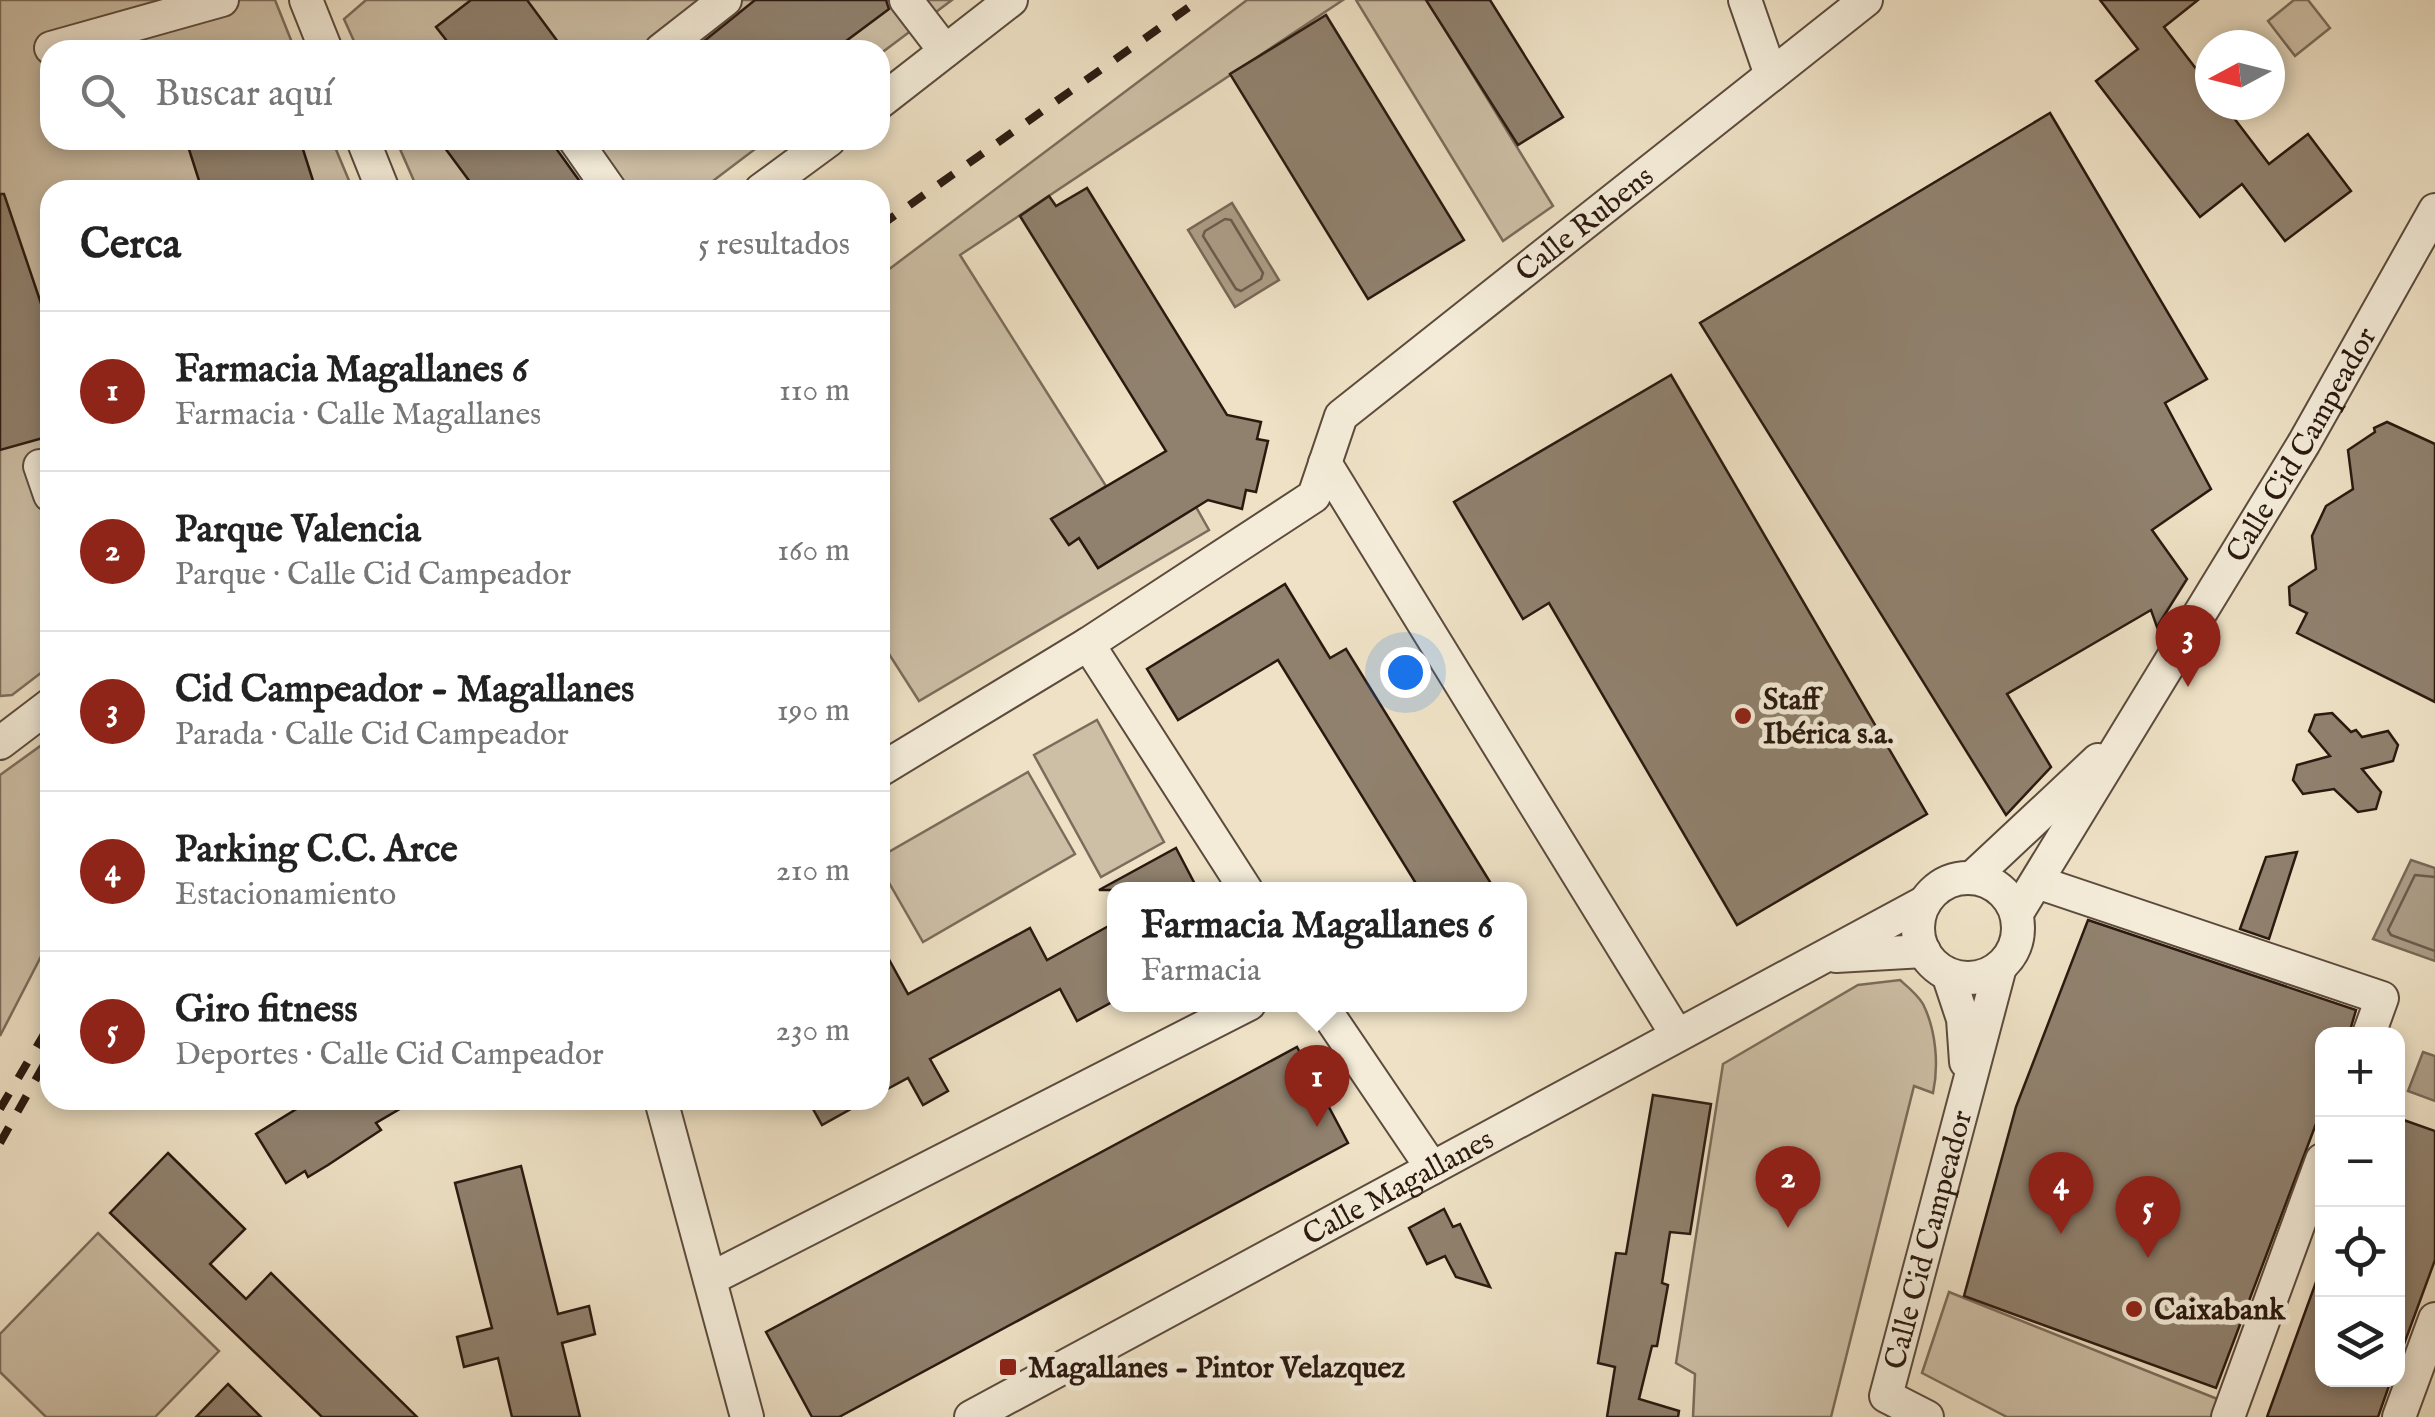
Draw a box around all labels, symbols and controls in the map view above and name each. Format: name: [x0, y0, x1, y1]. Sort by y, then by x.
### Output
north arrow: [2195, 30, 2285, 120]
search box: [40, 40, 890, 150]
icon: search: [75, 68, 130, 123]
text: Buscar aquí: [155, 71, 333, 119]
street label: Calle Rubens: [1509, 159, 1662, 291]
text: Cerca: [80, 219, 181, 272]
text: 5 resultados: [698, 225, 850, 266]
street label: Calle Cid Campeador: [2219, 321, 2386, 570]
text: Farmacia Magallanes 6: [175, 347, 528, 395]
text: 1: [107, 371, 118, 412]
text: 110 m: [779, 371, 850, 412]
text: Farmacia · Calle Magallanes: [175, 395, 541, 436]
text: Parque Valencia: [175, 507, 421, 555]
text: 2: [105, 531, 120, 572]
text: 160 m: [777, 531, 850, 572]
text: Parque · Calle Cid Campeador: [175, 555, 571, 596]
pin: 3: [2156, 604, 2220, 687]
your location: [1380, 647, 1431, 698]
text: Cid Campeador - Magallanes: [175, 667, 634, 715]
place label: Staff Ibérica s.a.: [1763, 682, 1894, 754]
text: 3: [107, 691, 118, 732]
text: 190 m: [777, 691, 850, 732]
marker: Staff Ibérica s.a.: [1732, 705, 1754, 727]
text: Parada · Calle Cid Campeador: [175, 715, 569, 756]
text: Parking C.C. Arce: [175, 827, 458, 875]
text: 4: [105, 851, 120, 892]
text: 210 m: [776, 851, 850, 892]
text: Estacionamiento: [175, 875, 396, 916]
popup: [1107, 882, 1527, 1012]
text: Farmacia Magallanes 6: [1141, 903, 1493, 951]
text: Farmacia: [1141, 951, 1261, 992]
text: Giro fitness: [175, 987, 358, 1035]
text: 5: [107, 1011, 118, 1052]
text: 230 m: [776, 1011, 850, 1052]
map controls: [2315, 1027, 2405, 1387]
button: +: [2315, 1027, 2405, 1117]
text: Deportes · Calle Cid Campeador: [175, 1035, 604, 1076]
pin: 1: [1284, 1044, 1350, 1127]
street label: Calle Cid Campeador: [1877, 1106, 1982, 1374]
button: −: [2315, 1117, 2405, 1207]
street label: Calle Magallanes: [1297, 1121, 1501, 1255]
pin: 2: [1756, 1146, 1820, 1228]
pin: 4: [2028, 1152, 2094, 1234]
pin: 5: [2116, 1176, 2180, 1258]
button: locate: [2315, 1207, 2405, 1297]
place label: Caixabank: [2154, 1292, 2286, 1330]
button: layers: [2315, 1297, 2405, 1387]
marker: Caixabank: [2123, 1298, 2145, 1320]
place label: Magallanes - Pintor Velazquez: [1028, 1350, 1405, 1388]
marker: Magallanes - Pintor Velazquez: [997, 1356, 1019, 1378]

